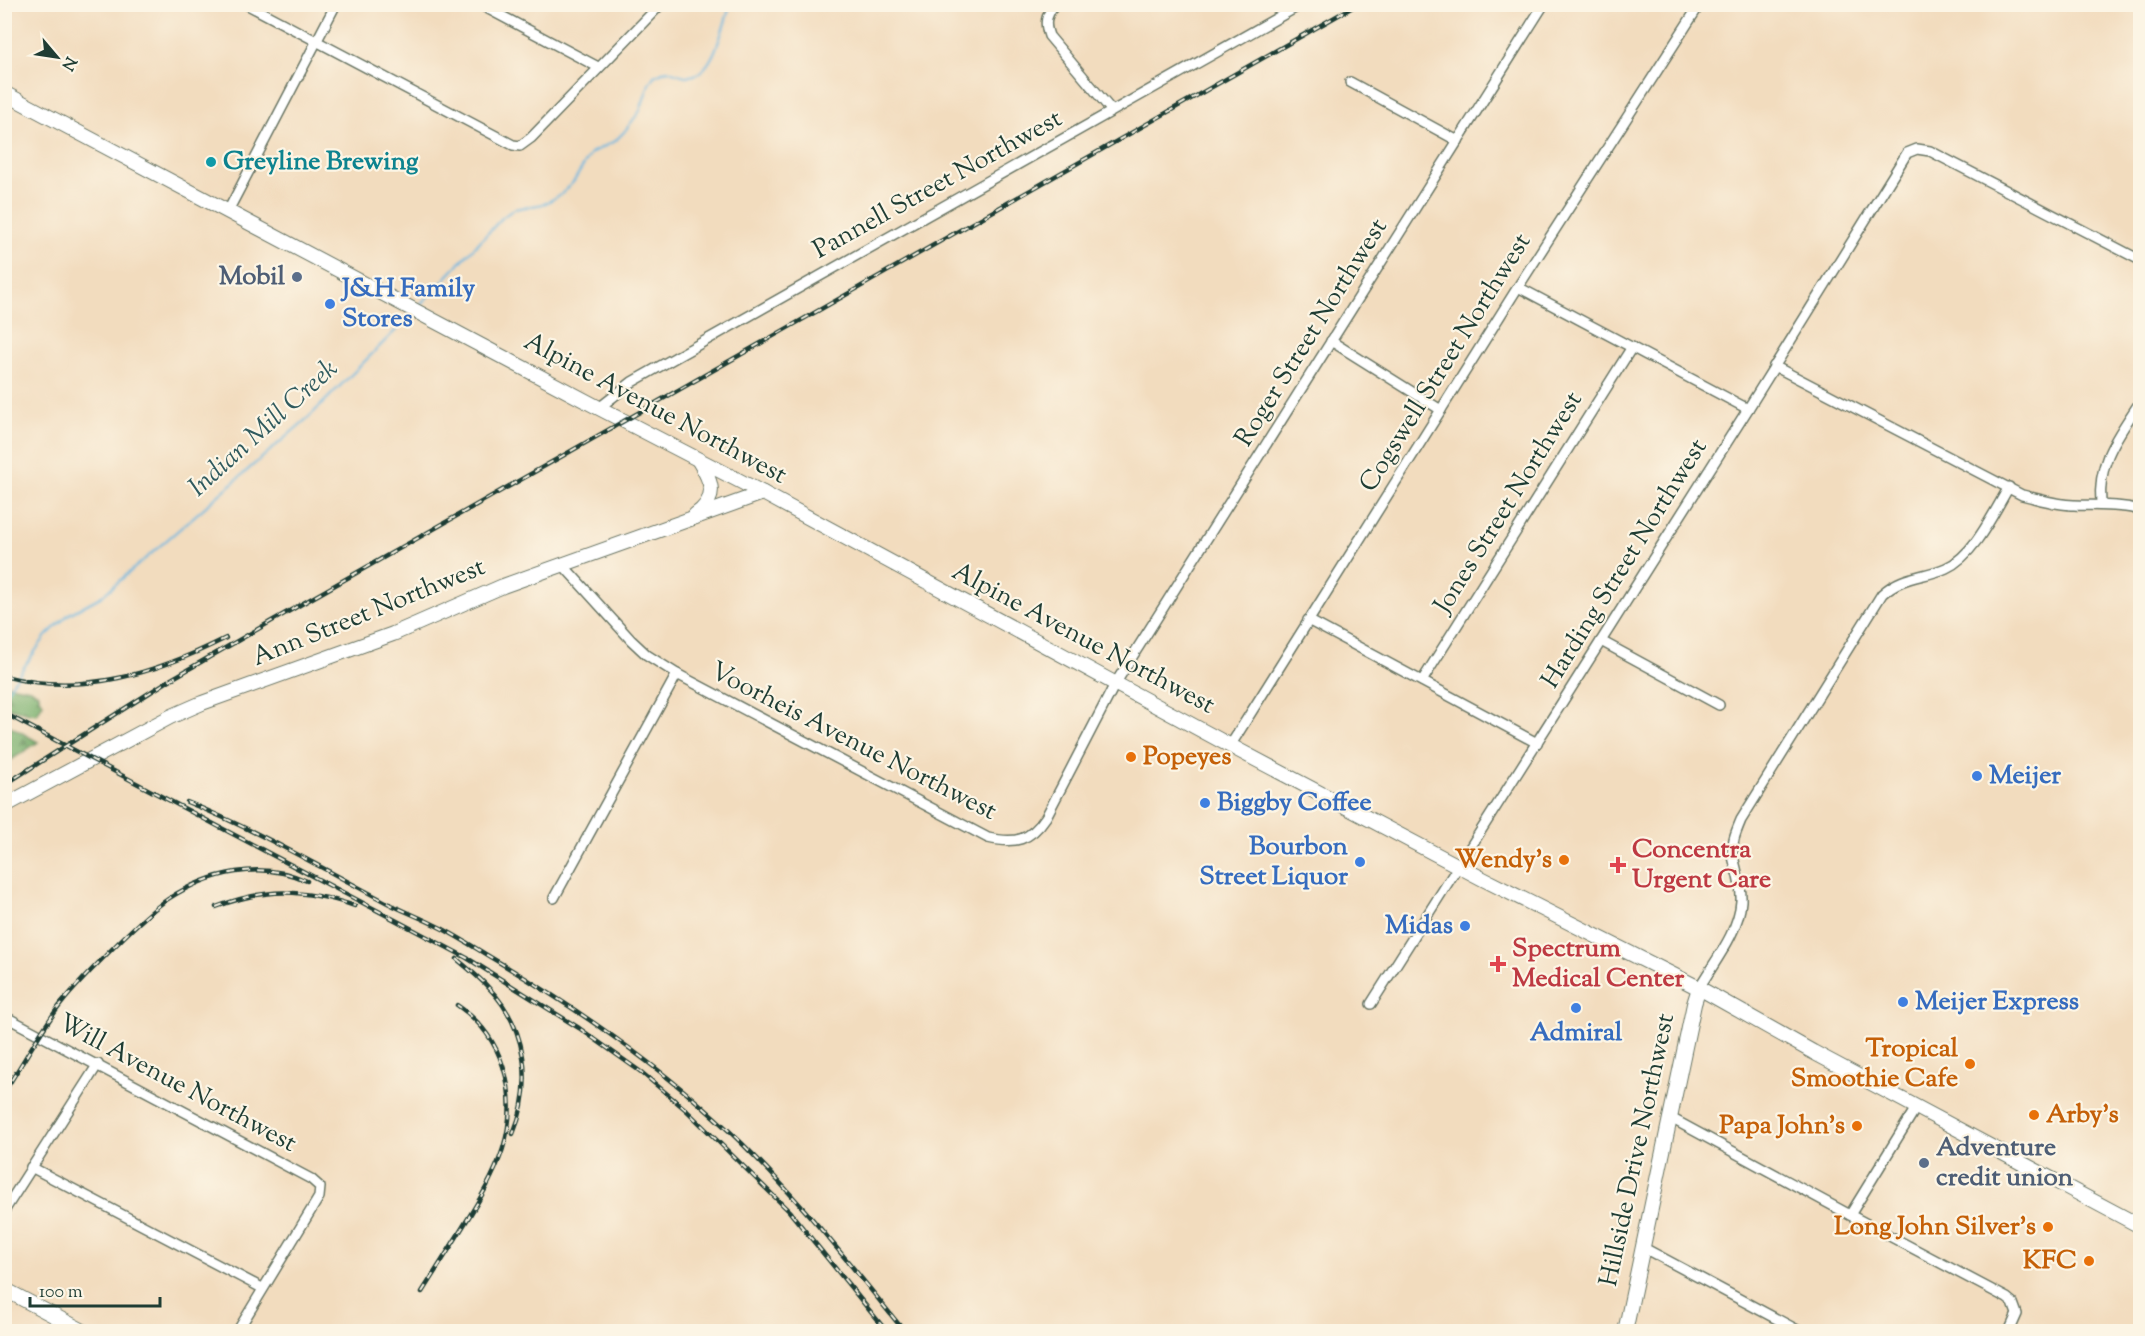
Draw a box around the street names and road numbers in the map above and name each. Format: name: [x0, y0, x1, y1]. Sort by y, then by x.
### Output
street label: Pannell Street Northwest: [807, 101, 1069, 269]
street label: Roger Street Northwest: [1227, 212, 1397, 454]
street label: Cogswell Street Northwest: [1351, 226, 1541, 500]
street label: Alpine Avenue Northwest: [517, 324, 793, 494]
street label: Jones Street Northwest: [1425, 385, 1592, 623]
street label: Harding Street Northwest: [1533, 432, 1717, 696]
street label: Ann Street Northwest: [247, 549, 491, 677]
street label: Alpine Avenue Northwest: [945, 554, 1221, 724]
street label: Voorheis Avenue Northwest: [703, 653, 1003, 831]
street label: Will Avenue Northwest: [51, 1005, 303, 1163]
street label: Hillside Drive Northwest: [1591, 1010, 1685, 1290]

